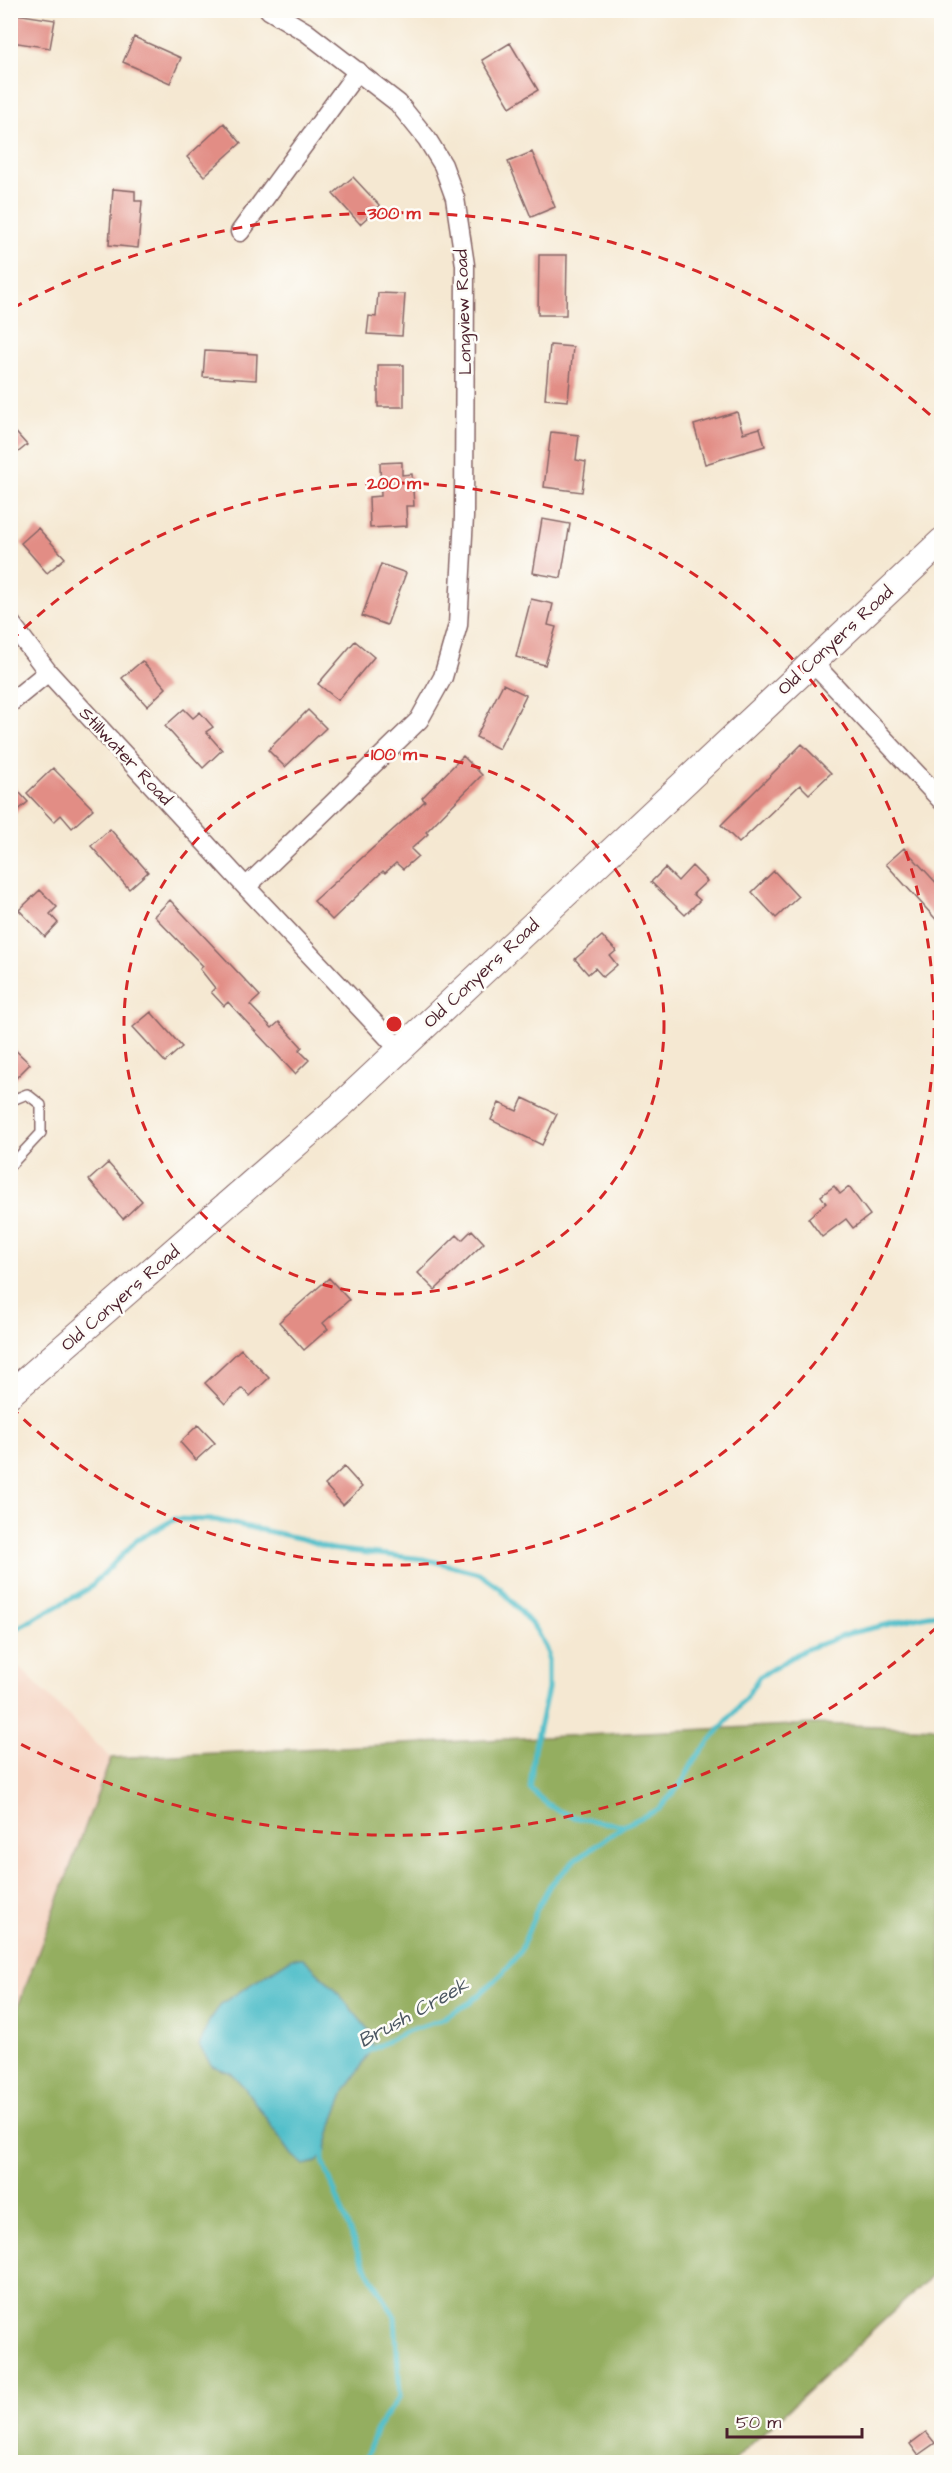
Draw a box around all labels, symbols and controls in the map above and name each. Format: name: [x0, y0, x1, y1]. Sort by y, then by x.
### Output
text: 300 m: [366, 201, 422, 226]
street label: Longview Road: [449, 249, 479, 375]
text: 200 m: [366, 471, 422, 496]
street label: Old Conyers Road: [772, 580, 900, 702]
street label: Stillwater Road: [73, 702, 178, 811]
text: 100 m: [371, 742, 418, 767]
street label: Old Conyers Road: [418, 913, 546, 1035]
centre of rings: [384, 1014, 404, 1034]
street label: Old Conyers Road: [55, 1240, 186, 1358]
water label: Brush Creek: [353, 1971, 474, 2055]
scale bar: [727, 2401, 862, 2439]
text: 50 m: [736, 2410, 781, 2435]

